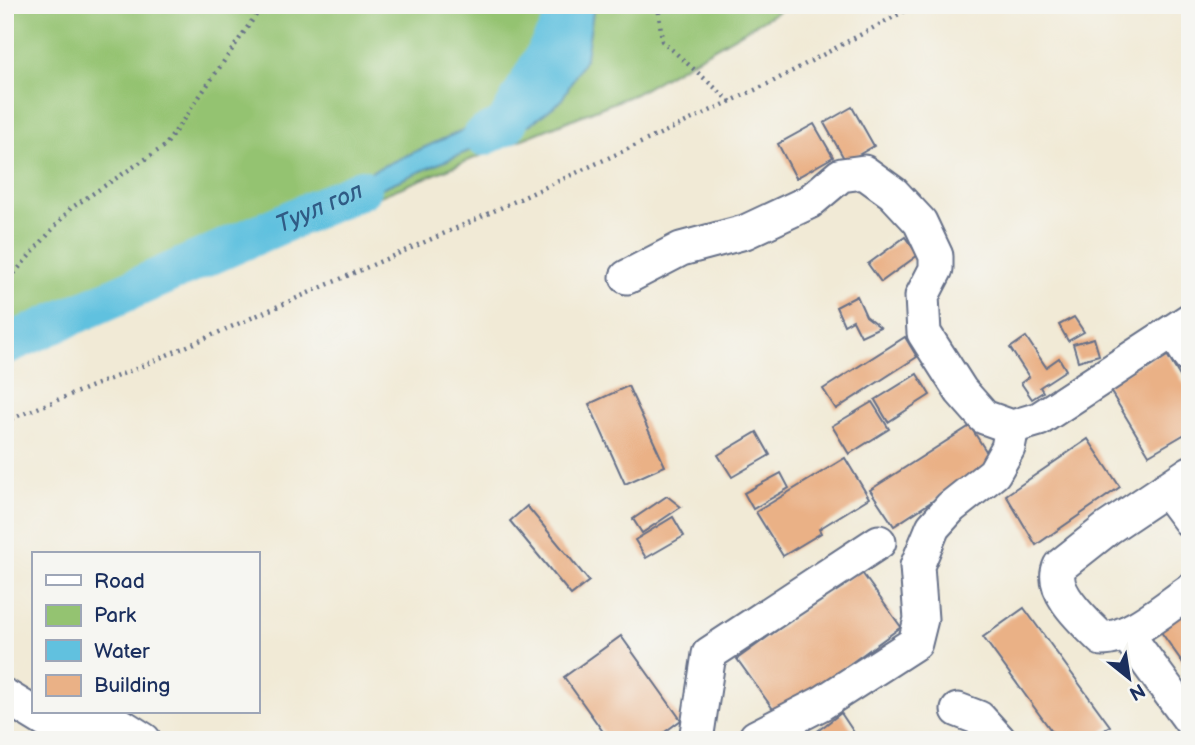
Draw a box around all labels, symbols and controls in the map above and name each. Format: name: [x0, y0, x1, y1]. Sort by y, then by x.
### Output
water label: Туул гол: [271, 176, 368, 240]
legend: [32, 552, 259, 714]
text: Road: [94, 569, 145, 594]
text: Park: [94, 603, 137, 628]
text: Water: [94, 639, 150, 664]
north arrow: [1094, 644, 1164, 714]
text: Building: [94, 673, 170, 698]
text: N: [1125, 678, 1149, 705]

